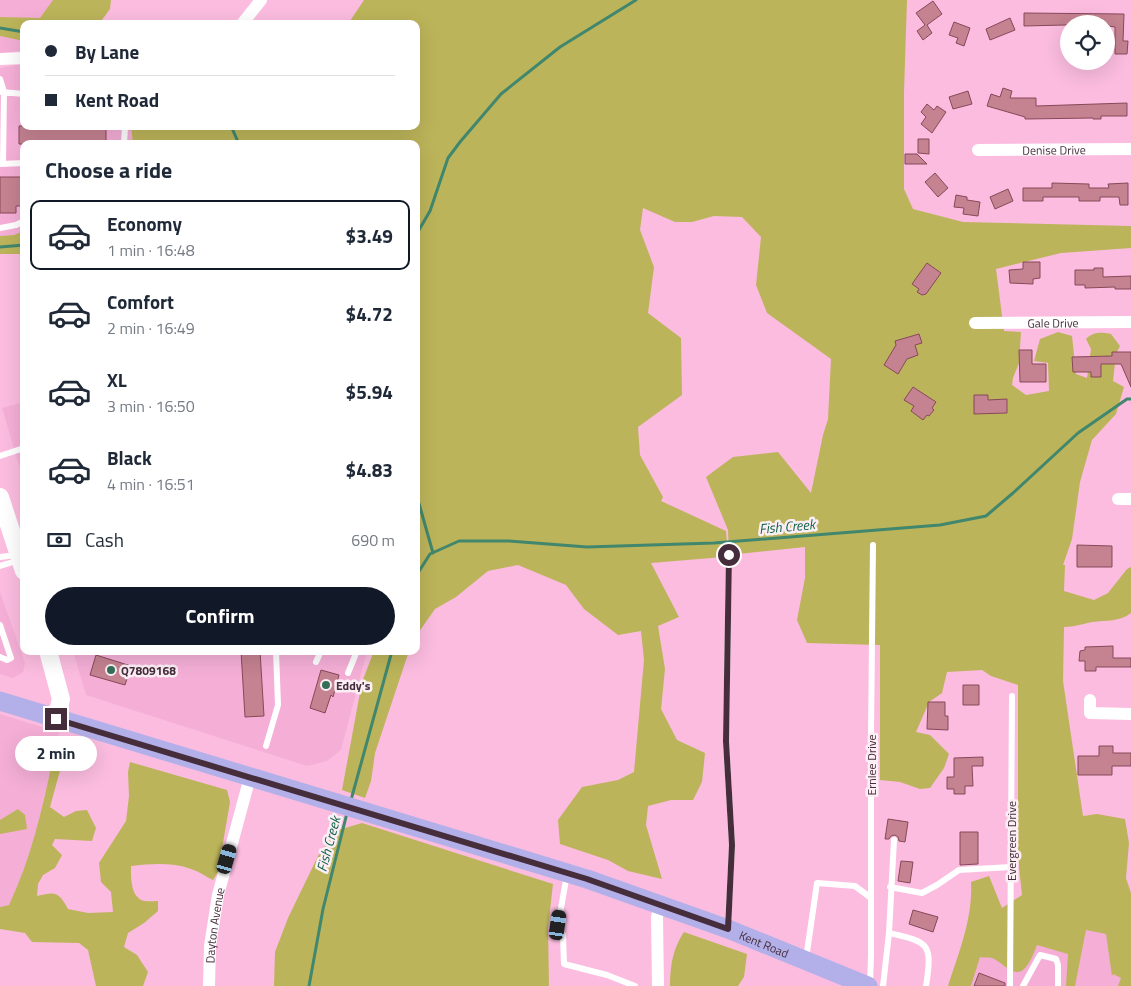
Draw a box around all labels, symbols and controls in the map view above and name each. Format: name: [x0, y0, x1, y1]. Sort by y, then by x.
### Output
map controls: [1060, 15, 1115, 70]
button: locate: [1060, 15, 1115, 70]
text: By Lane: [75, 37, 139, 66]
text: Kent Road: [75, 85, 159, 114]
street label: Denise Drive: [1022, 140, 1086, 159]
text: Choose a ride: [45, 153, 172, 187]
text: Economy: [107, 209, 182, 238]
icon: car: [47, 213, 92, 258]
text: $3.49: [346, 221, 393, 250]
text: 1 min · 16:48: [107, 238, 195, 262]
text: Comfort: [107, 287, 174, 316]
icon: car: [47, 291, 92, 336]
text: $4.72: [346, 299, 393, 328]
street label: Gale Drive: [1027, 313, 1079, 332]
text: 2 min · 16:49: [107, 316, 195, 340]
text: XL: [107, 365, 127, 394]
icon: car: [47, 369, 92, 414]
text: $5.94: [346, 377, 393, 406]
text: 3 min · 16:50: [107, 394, 195, 418]
text: Black: [107, 443, 152, 472]
icon: car: [47, 447, 92, 492]
text: $4.83: [346, 455, 393, 484]
text: 4 min · 16:51: [107, 472, 195, 496]
water label: Fish Creek: [758, 513, 818, 539]
text: Cash: [85, 525, 124, 554]
icon: cash: [45, 526, 73, 554]
text: 690 m: [351, 528, 395, 552]
route start: [718, 544, 740, 566]
button: Confirm: [45, 587, 395, 645]
place label: Q7809168: [121, 661, 176, 680]
marker: Q7809168: [105, 664, 117, 676]
place label: Eddy's: [336, 676, 371, 695]
marker: Eddy's: [320, 679, 332, 691]
route end: [45, 708, 67, 730]
street label: Ernlee Drive: [862, 734, 881, 796]
callout: 2 min: [15, 736, 97, 772]
text: 2 min: [37, 741, 75, 765]
street label: Evergreen Drive: [1002, 801, 1021, 881]
water label: Fish Creek: [311, 812, 346, 874]
car: [215, 843, 238, 875]
street label: Dayton Avenue: [200, 885, 229, 964]
car: [548, 909, 567, 941]
street label: Kent Road: [736, 925, 792, 962]

